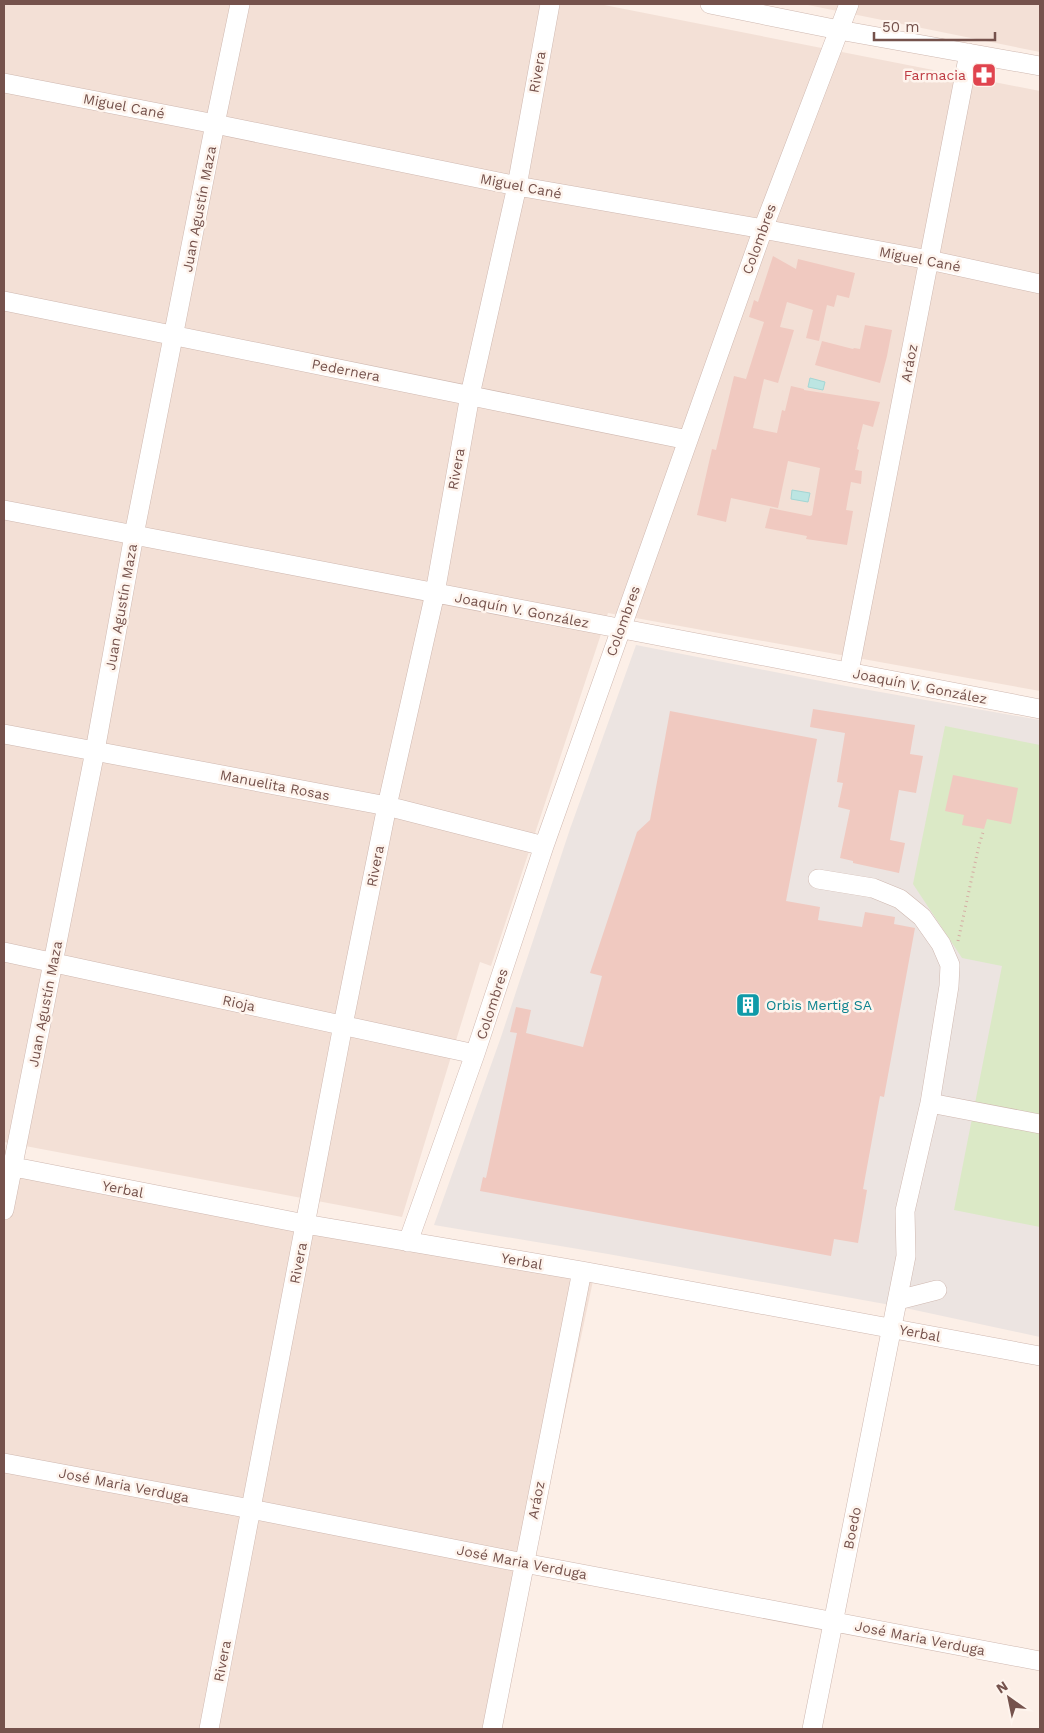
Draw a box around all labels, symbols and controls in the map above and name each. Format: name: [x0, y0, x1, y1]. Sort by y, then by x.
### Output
scale bar: [874, 10, 995, 42]
text: 50 m: [882, 18, 919, 36]
street label: Rivera: [525, 50, 549, 94]
pharmacy icon: Farmacia: [971, 62, 997, 88]
place label: Farmacia: [904, 67, 966, 83]
street label: Miguel Cané: [82, 90, 166, 122]
street label: Juan Agustín Maza: [179, 144, 219, 273]
street label: Miguel Cané: [479, 170, 563, 202]
street label: Colombres: [739, 202, 779, 276]
street label: Miguel Cané: [878, 243, 962, 275]
street label: Aráoz: [897, 343, 921, 383]
street label: Pedernera: [310, 356, 382, 384]
street label: Rivera: [444, 447, 468, 491]
street label: Juan Agustín Maza: [102, 542, 140, 672]
street label: Colombres: [603, 584, 643, 658]
street label: Joaquín V. González: [453, 589, 591, 631]
street label: Joaquín V. González: [851, 665, 989, 707]
street label: Manuelita Rosas: [219, 767, 331, 803]
street label: Rivera: [363, 844, 387, 888]
street label: Juan Agustín Maza: [25, 939, 65, 1068]
street label: Colombres: [473, 966, 511, 1042]
street label: Rioja: [221, 992, 257, 1014]
building icon: Orbis Mertig SA: [735, 992, 761, 1018]
place label: Orbis Mertig SA: [766, 997, 872, 1013]
street label: Yerbal: [101, 1177, 146, 1201]
street label: Rivera: [286, 1241, 310, 1285]
street label: Yerbal: [500, 1249, 545, 1273]
street label: Yerbal: [898, 1321, 943, 1345]
street label: José Maria Verduga: [58, 1465, 191, 1505]
street label: Aráoz: [524, 1480, 548, 1520]
street label: Boedo: [840, 1505, 864, 1551]
street label: José Maria Verduga: [456, 1542, 589, 1582]
street label: José Maria Verduga: [854, 1618, 987, 1658]
street label: Rivera: [210, 1639, 234, 1683]
north arrow: [984, 1673, 1034, 1723]
text: N: [993, 1678, 1011, 1697]

